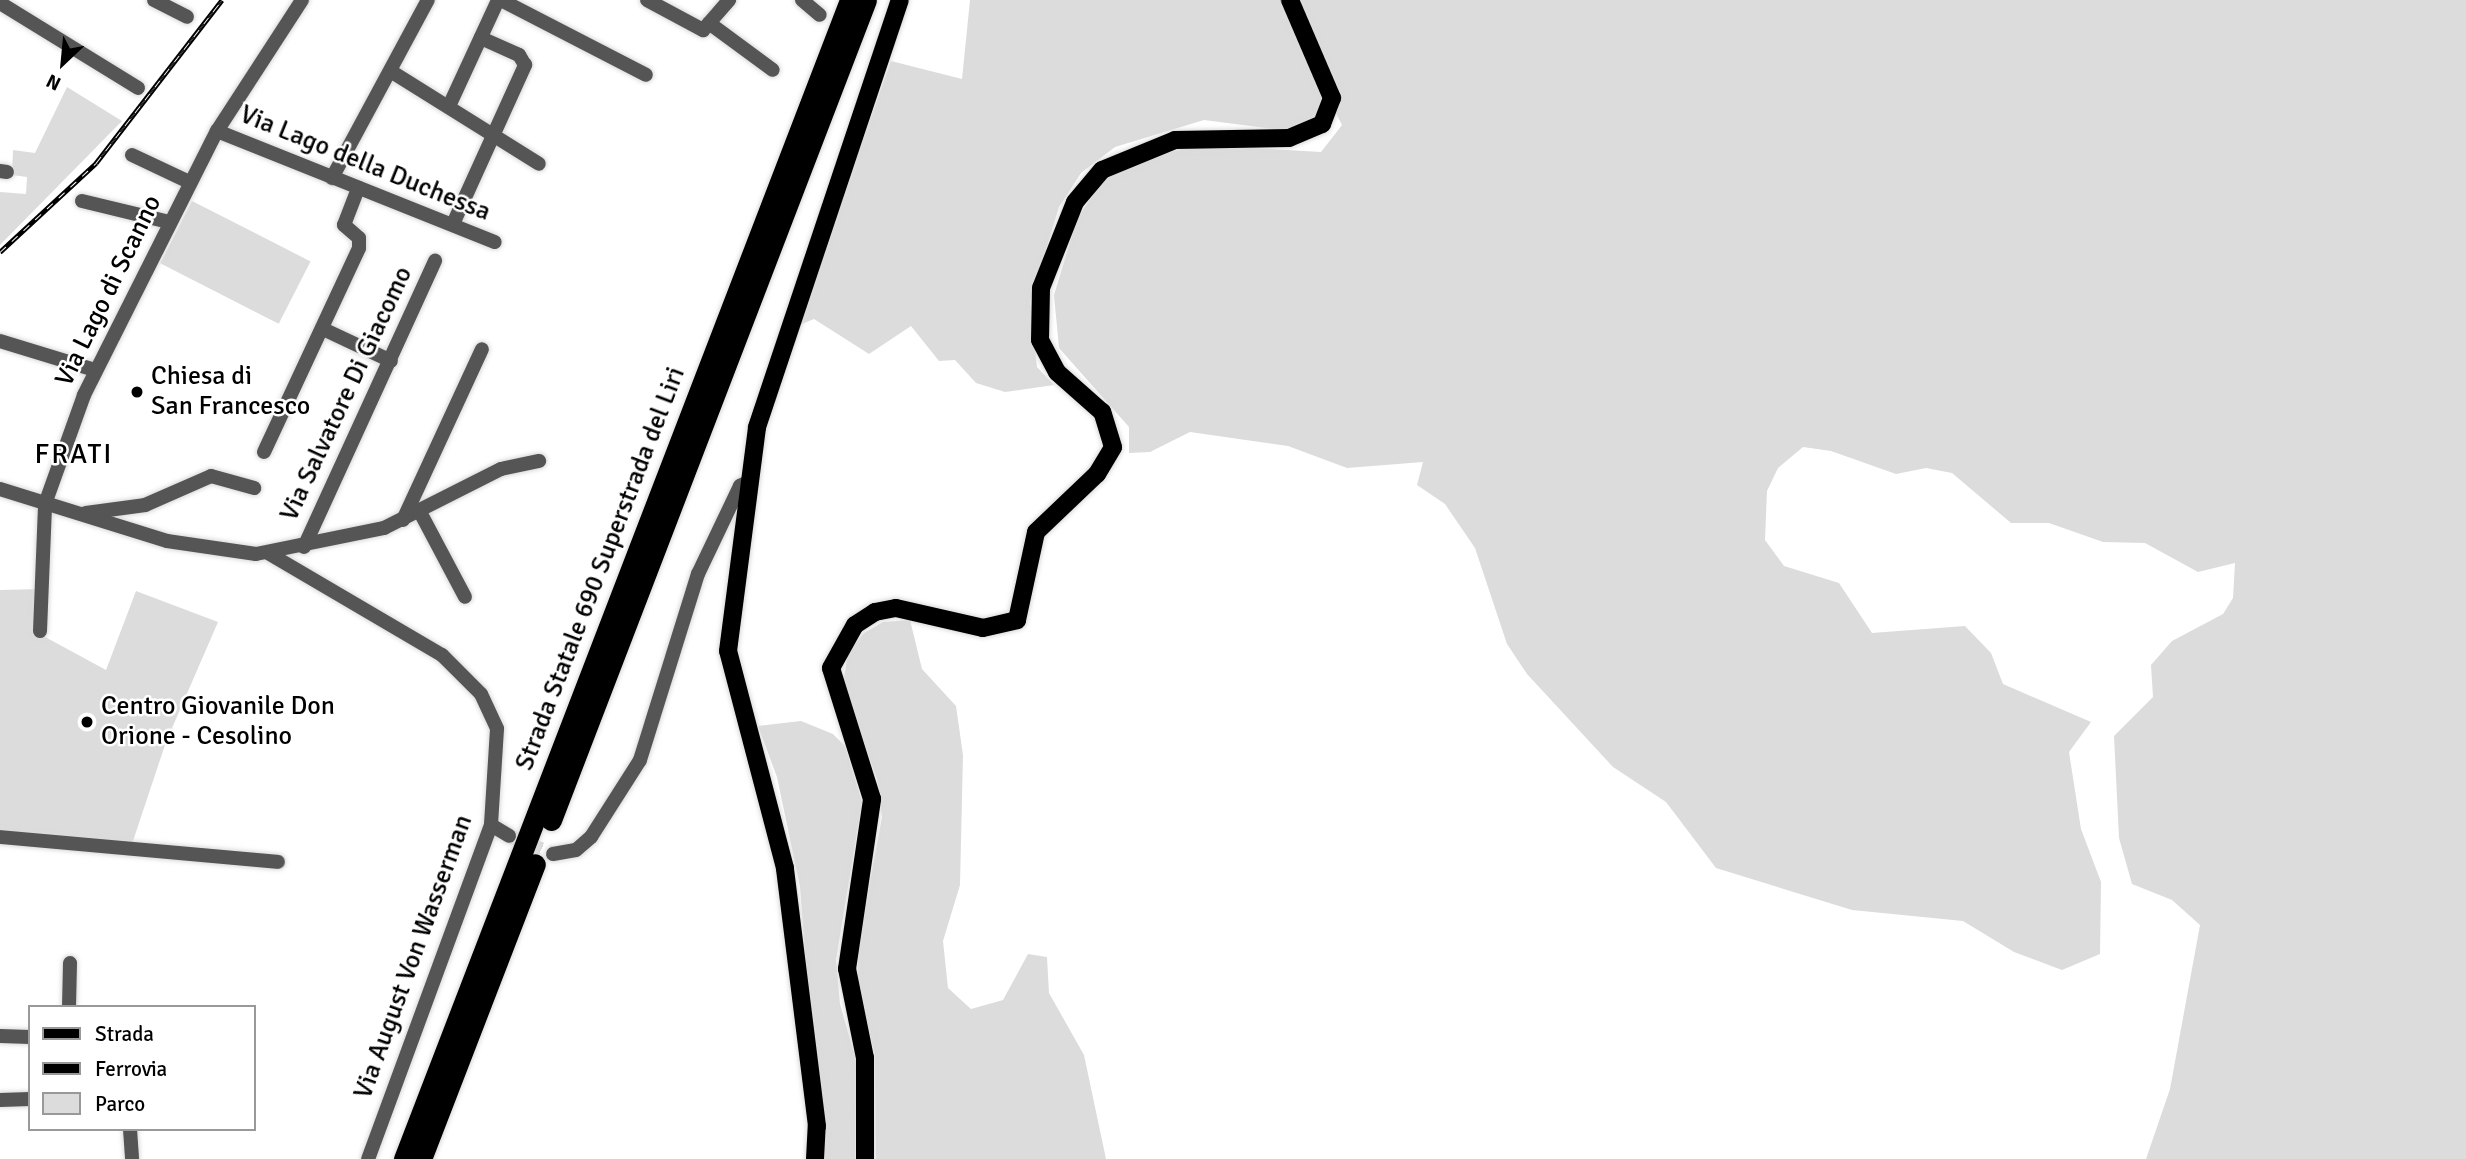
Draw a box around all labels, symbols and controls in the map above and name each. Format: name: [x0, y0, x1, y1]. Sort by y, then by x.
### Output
north arrow: [28, 28, 98, 98]
text: N: [43, 68, 65, 96]
street label: Via Lago della Duchessa: [235, 99, 495, 229]
street label: Via Lago di Scanno: [49, 190, 169, 392]
street label: Via Salvatore Di Giacomo: [274, 262, 420, 526]
place label: Chiesa di San Francesco: [151, 361, 310, 422]
street label: Strada Statale 690 Superstrada del Liri: [510, 363, 692, 775]
marker: Chiesa di San Francesco: [129, 384, 145, 400]
district label: FRATI: [35, 437, 113, 471]
place label: Centro Giovanile Don Orione - Cesolino: [101, 691, 335, 752]
marker: Centro Giovanile Don Orione - Cesolino: [79, 714, 95, 730]
street label: Via August Von Wasserman: [348, 811, 480, 1103]
legend: [28, 1005, 256, 1131]
text: Strada: [95, 1021, 154, 1047]
text: Ferrovia: [95, 1056, 167, 1082]
text: Parco: [95, 1091, 145, 1117]

